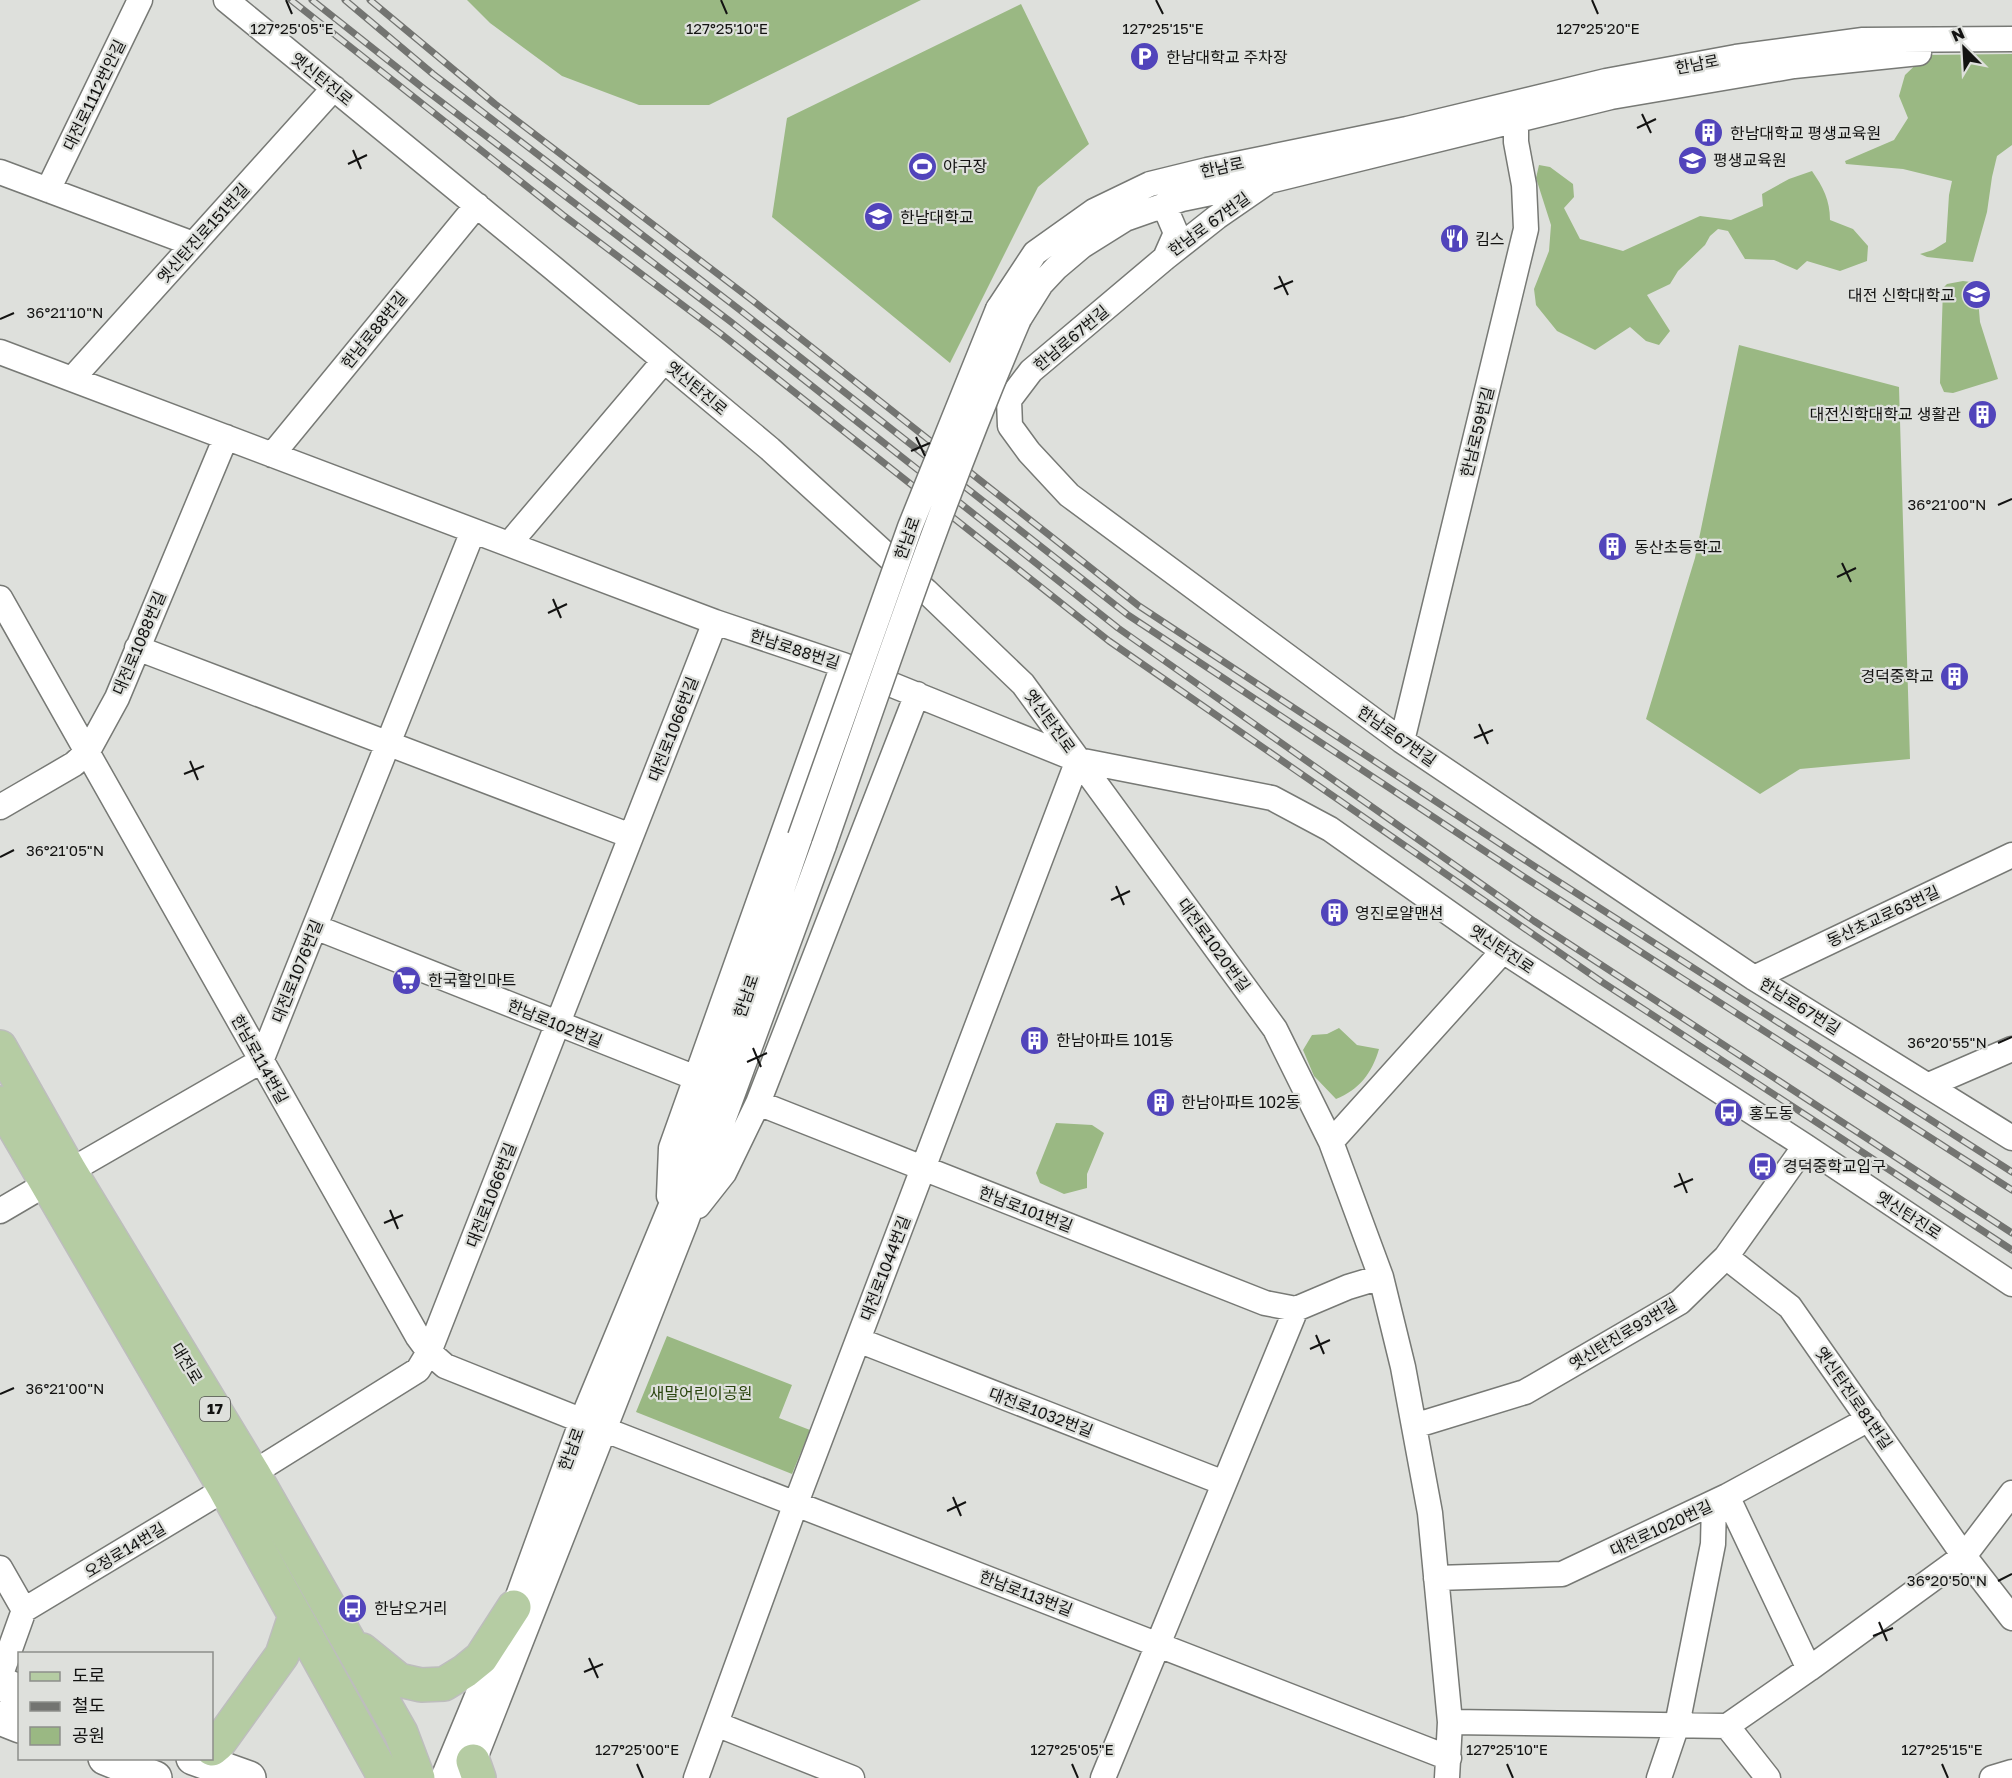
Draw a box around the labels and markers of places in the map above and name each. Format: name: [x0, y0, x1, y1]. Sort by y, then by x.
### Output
parking icon: 한남대학교 주차장: [1129, 41, 1161, 73]
place label: 한남대학교 주차장: [1166, 47, 1288, 67]
building icon: 한남대학교 평생교육원: [1693, 117, 1725, 149]
place label: 한남대학교 평생교육원: [1730, 123, 1881, 143]
school or university icon: 평생교육원: [1676, 144, 1708, 176]
sports icon: 야구장: [906, 150, 938, 182]
place label: 평생교육원: [1713, 150, 1787, 170]
place label: 야구장: [943, 156, 987, 176]
school or university icon: 한남대학교: [863, 201, 895, 233]
place label: 한남대학교: [900, 207, 974, 227]
restaurant icon: 킴스: [1438, 223, 1470, 255]
place label: 킴스: [1475, 229, 1504, 249]
school or university icon: 대전 신학대학교: [1960, 279, 1992, 311]
place label: 대전 신학대학교: [1848, 285, 1955, 305]
building icon: 대전신학대학교 생활관: [1966, 398, 1998, 430]
place label: 대전신학대학교 생활관: [1810, 404, 1961, 424]
building icon: 동산초등학교: [1597, 531, 1629, 563]
place label: 동산초등학교: [1634, 537, 1722, 557]
building icon: 경덕중학교: [1939, 660, 1971, 692]
place label: 경덕중학교: [1860, 666, 1934, 686]
building icon: 영진로얄맨션: [1318, 897, 1350, 929]
place label: 영진로얄맨션: [1355, 903, 1443, 923]
supermarket icon: 한국할인마트: [391, 964, 423, 996]
place label: 한국할인마트: [428, 970, 516, 990]
building icon: 한남아파트 101동: [1019, 1024, 1051, 1056]
place label: 한남아파트 101동: [1056, 1030, 1174, 1050]
building icon: 한남아파트 102동: [1144, 1086, 1176, 1118]
place label: 한남아파트 102동: [1181, 1092, 1301, 1112]
bus stop icon: 홍도동: [1712, 1097, 1744, 1129]
place label: 홍도동: [1749, 1103, 1793, 1123]
bus stop icon: 경덕중학교입구: [1746, 1150, 1778, 1182]
place label: 경덕중학교입구: [1783, 1156, 1886, 1176]
bus stop icon: 한남오거리: [337, 1592, 369, 1624]
place label: 한남오거리: [374, 1598, 448, 1618]

